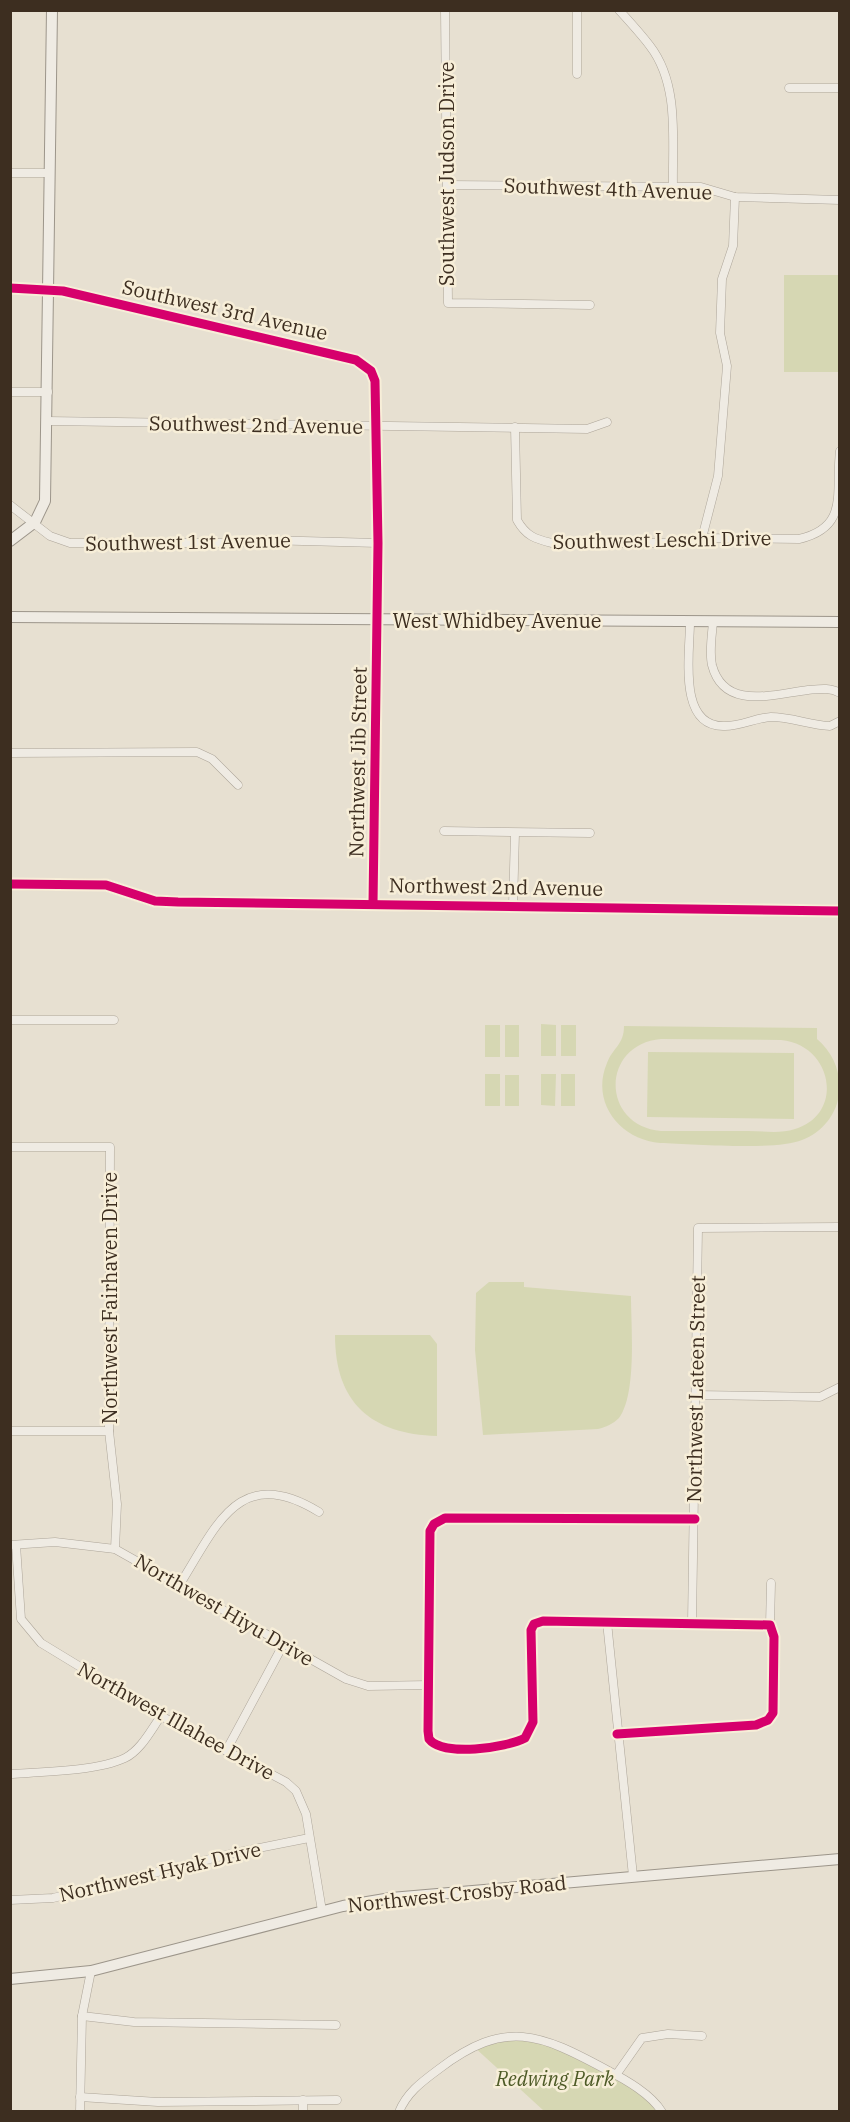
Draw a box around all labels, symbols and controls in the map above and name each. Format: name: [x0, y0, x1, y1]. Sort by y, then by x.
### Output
street label: Southwest Judson Drive: [433, 62, 460, 286]
street label: Southwest 4th Avenue: [503, 171, 713, 206]
street label: Southwest 3rd Avenue: [120, 273, 331, 346]
street label: Southwest 2nd Avenue: [149, 409, 363, 440]
street label: Southwest Leschi Drive: [552, 524, 772, 555]
street label: Southwest 1st Avenue: [85, 526, 291, 557]
street label: West Whidbey Avenue: [392, 607, 602, 634]
street label: Northwest Jib Street: [342, 666, 373, 858]
street label: Northwest 2nd Avenue: [389, 871, 603, 902]
street label: Northwest Fairhaven Drive: [96, 1172, 123, 1424]
street label: Northwest Lateen Street: [680, 1275, 711, 1503]
street label: Northwest Hiyu Drive: [130, 1547, 319, 1672]
street label: Northwest Illahee Drive: [73, 1655, 280, 1786]
street label: Northwest Hyak Drive: [56, 1835, 264, 1908]
street label: Northwest Crosby Road: [346, 1869, 568, 1918]
park label: Redwing Park: [495, 2065, 615, 2092]

